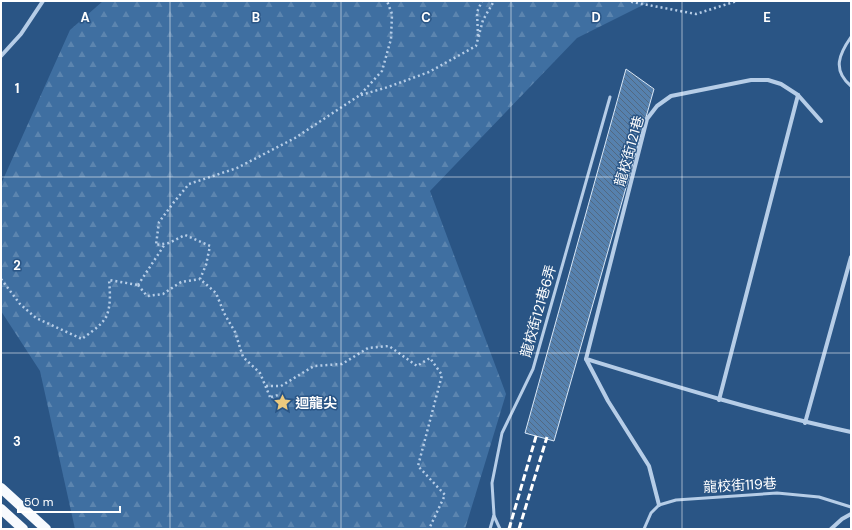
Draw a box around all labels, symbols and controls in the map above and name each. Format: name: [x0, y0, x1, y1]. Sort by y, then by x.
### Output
text: A: [80, 9, 90, 26]
text: B: [252, 9, 260, 26]
text: C: [421, 9, 431, 26]
text: D: [591, 9, 601, 26]
text: E: [763, 9, 771, 26]
text: 1: [15, 80, 19, 97]
street label: 龍校街121巷: [610, 114, 648, 188]
text: 2: [13, 257, 21, 274]
street label: 龍校街121巷6弄: [516, 263, 560, 359]
place icon: 迴龍尖: [272, 393, 292, 413]
place label: 迴龍尖: [295, 394, 337, 412]
text: 3: [13, 433, 21, 450]
street label: 龍校街119巷: [703, 474, 777, 496]
scale bar: [18, 488, 120, 514]
text: 50 m: [24, 494, 53, 510]

